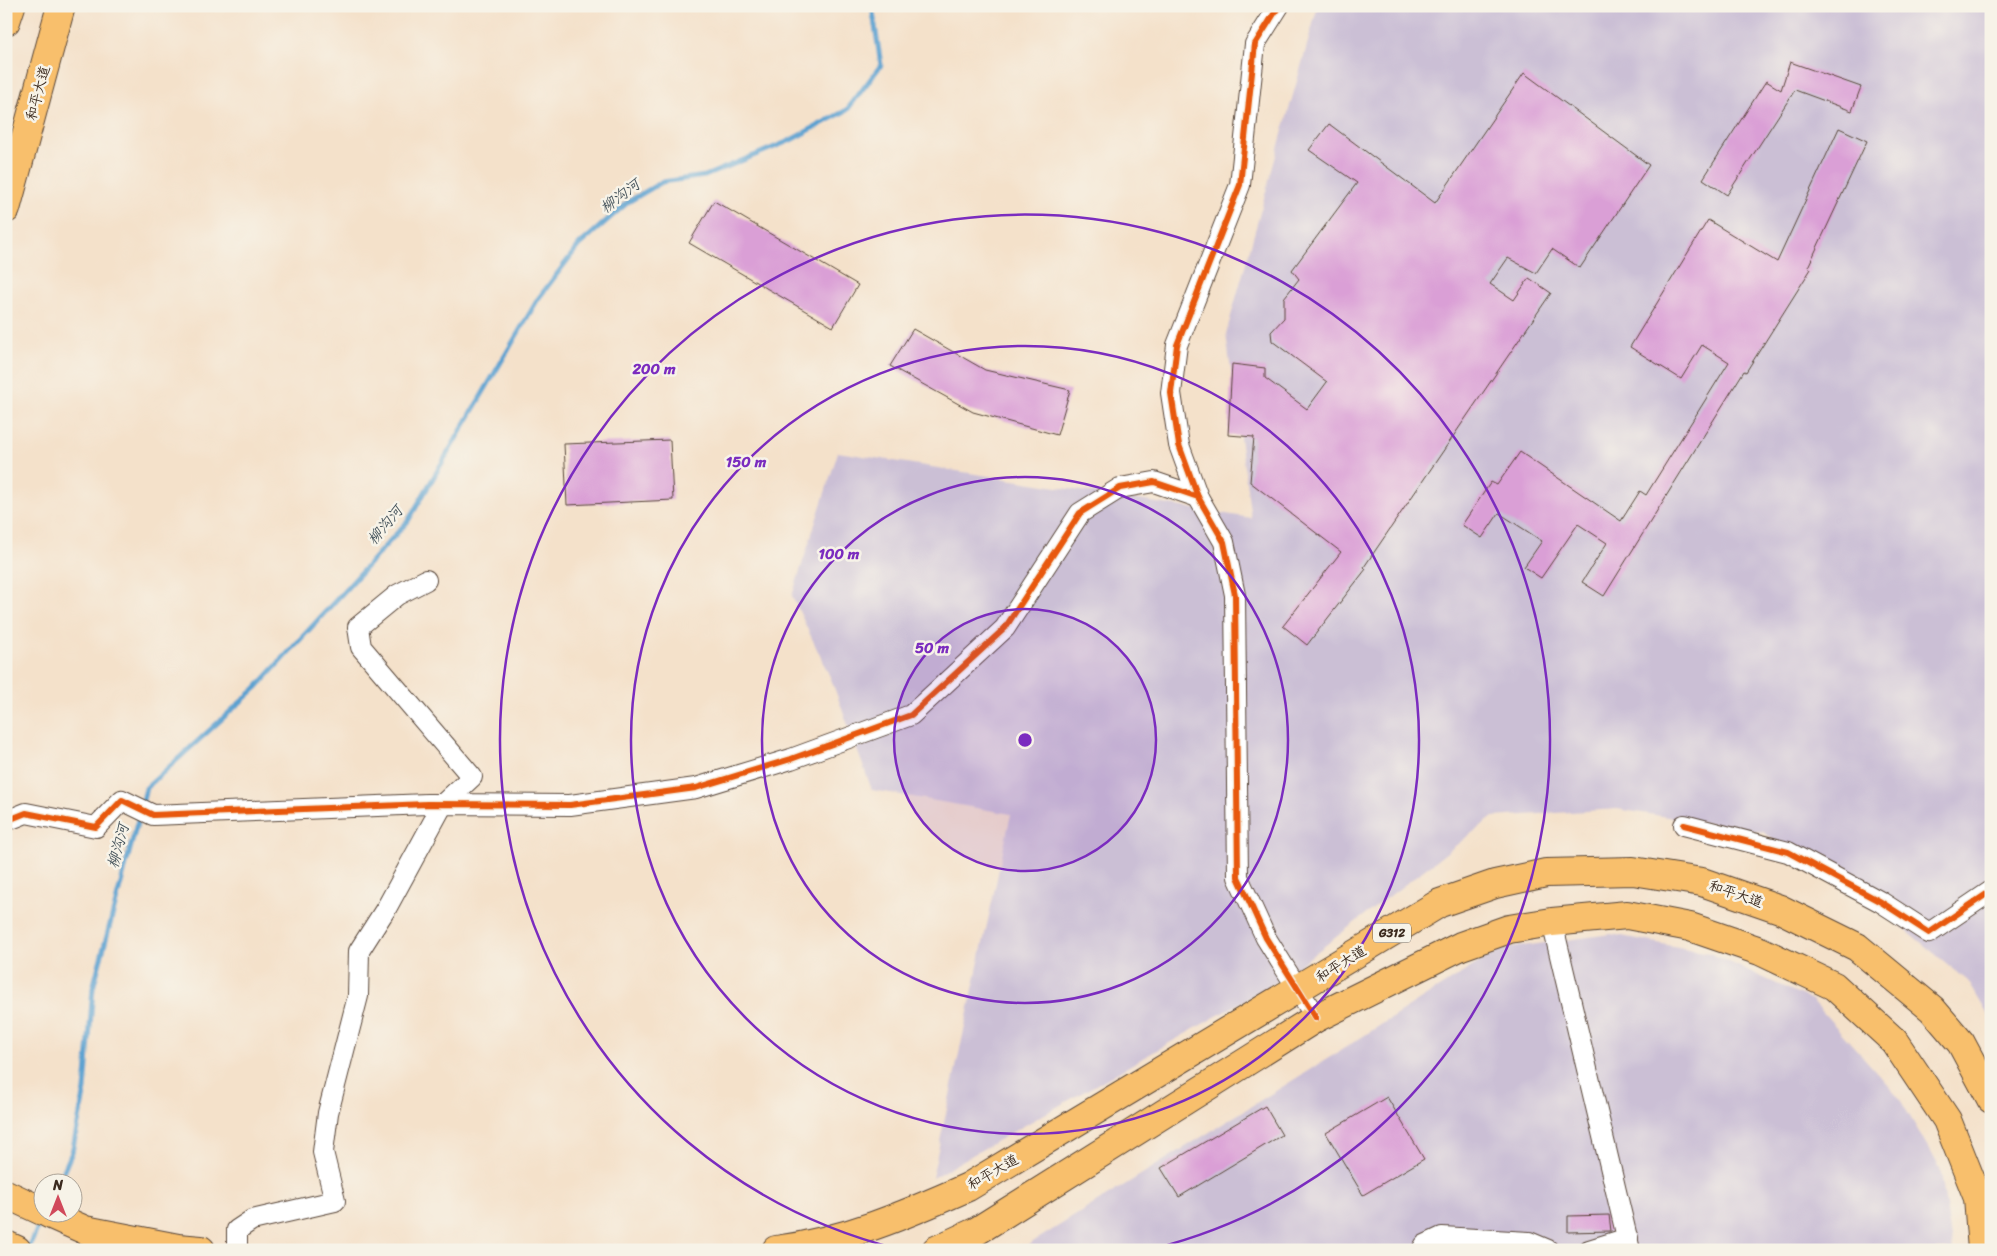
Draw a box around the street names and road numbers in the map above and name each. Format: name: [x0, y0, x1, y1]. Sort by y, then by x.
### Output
street label: 和平大道: [19, 63, 57, 123]
street label: 和平大道: [1705, 873, 1767, 915]
road number: G312: [1373, 924, 1411, 942]
street label: 和平大道: [1311, 939, 1371, 989]
street label: 和平大道: [963, 1147, 1023, 1197]

